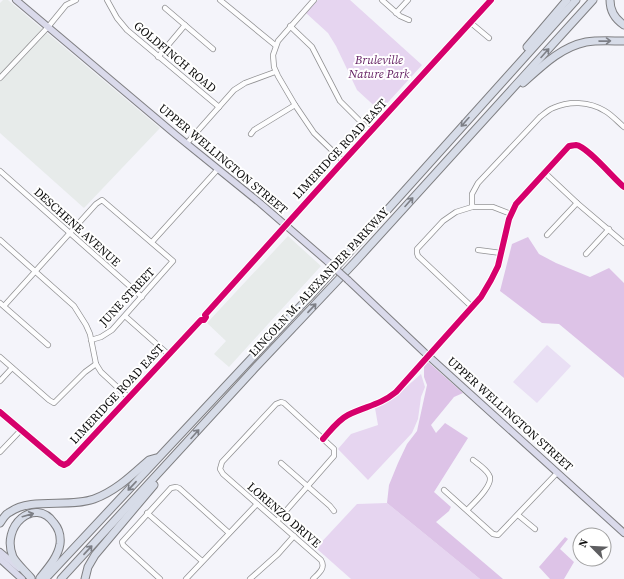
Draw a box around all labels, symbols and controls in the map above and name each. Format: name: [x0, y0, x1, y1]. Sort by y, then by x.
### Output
street label: GOLDFINCH ROAD: [130, 18, 220, 96]
one-way arrow: [598, 37, 611, 45]
one-way arrow: [540, 48, 550, 58]
park label: Bruleville Nature Park: [348, 52, 410, 82]
street label: LIMERIDGE ROAD EAST: [289, 95, 391, 203]
street label: UPPER WELLINGTON STREET: [155, 100, 291, 218]
one-way arrow: [461, 117, 470, 127]
street label: DESCHENE AVENUE: [30, 184, 124, 270]
one-way arrow: [404, 197, 414, 207]
street label: LINCOLN M. ALEXANDER PARKWAY: [245, 204, 393, 360]
street label: JUNE STREET: [95, 264, 159, 330]
one-way arrow: [307, 303, 316, 313]
street label: LIMERIDGE ROAD EAST: [66, 340, 168, 448]
street label: UPPER WELLINGTON STREET: [444, 353, 577, 475]
one-way arrow: [190, 430, 199, 440]
street label: LORENZO DRIVE: [244, 479, 324, 551]
one-way arrow: [127, 480, 136, 491]
one-way arrow: [21, 511, 34, 518]
north arrow: [572, 527, 612, 567]
text: N: [575, 536, 592, 550]
one-way arrow: [83, 546, 92, 556]

